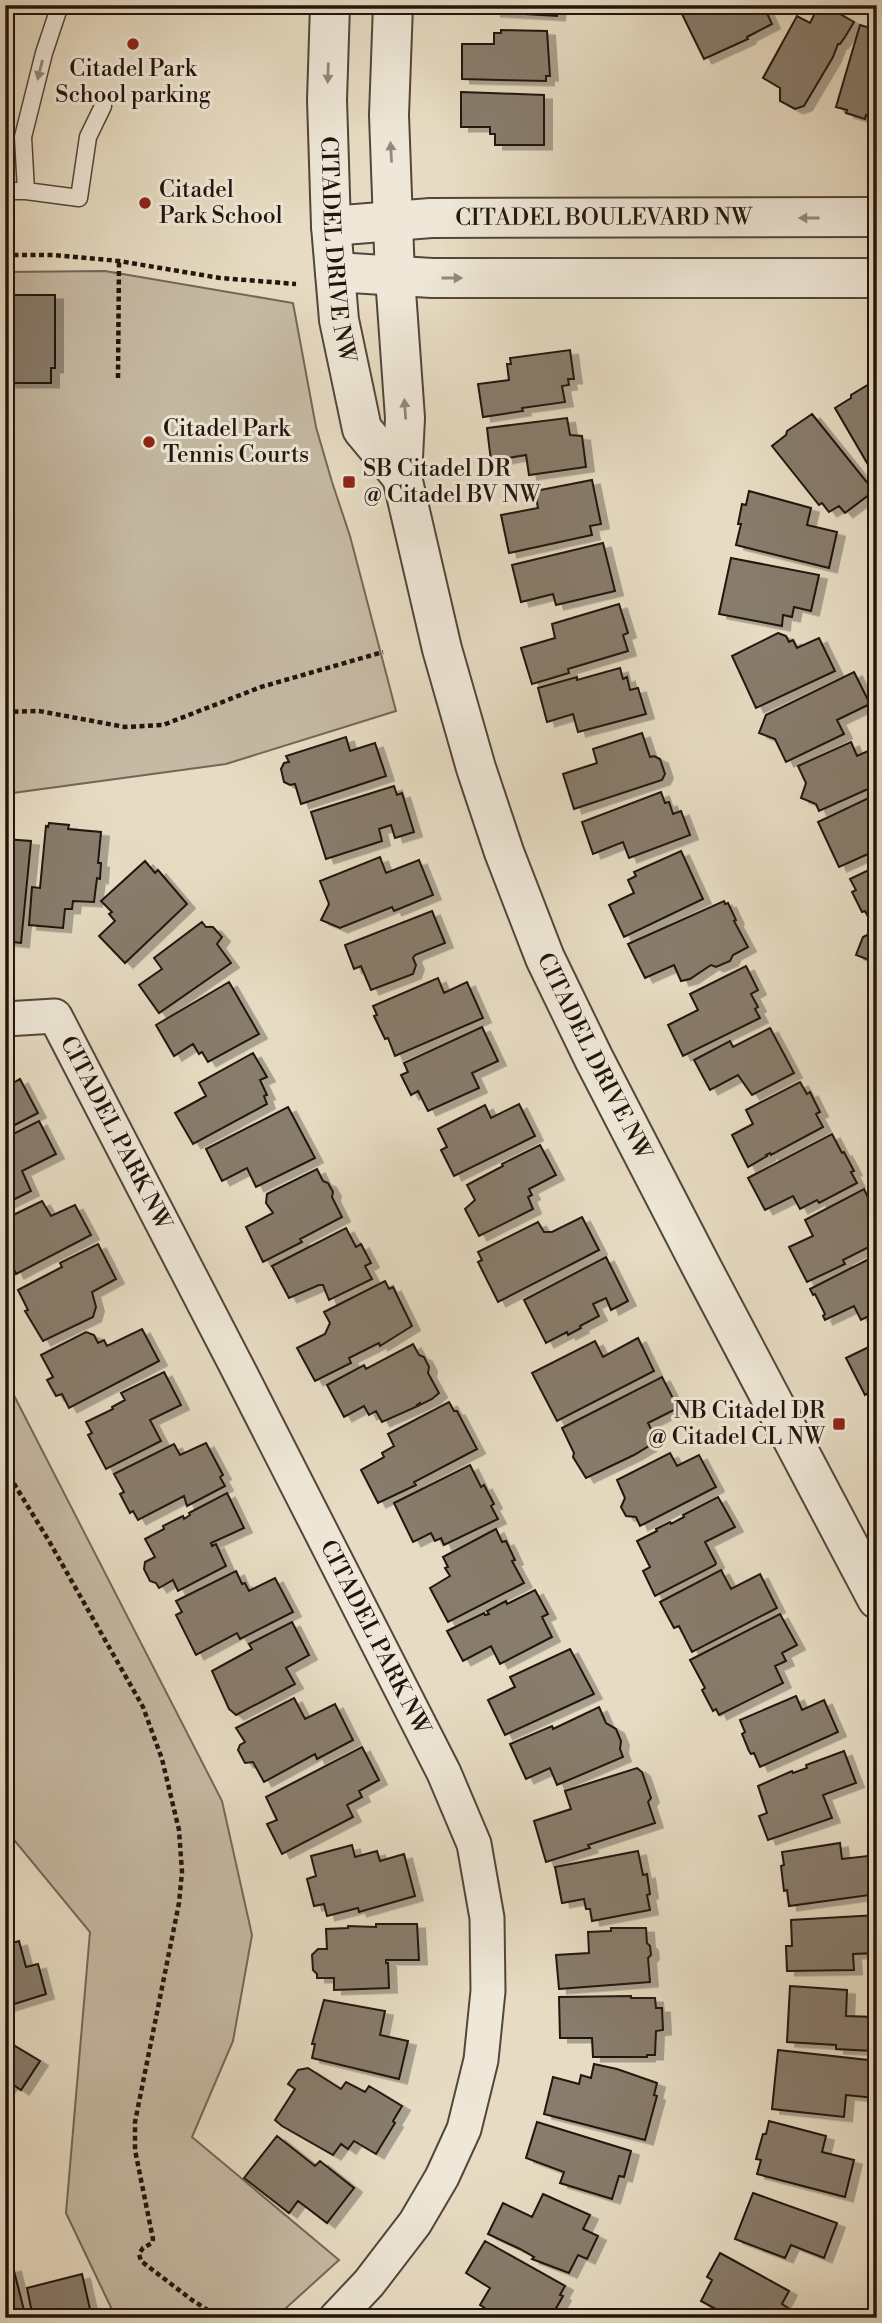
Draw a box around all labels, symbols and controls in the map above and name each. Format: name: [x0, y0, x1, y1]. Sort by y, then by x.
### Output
marker: Citadel Park School parking: [125, 36, 141, 52]
place label: Citadel Park School parking: [55, 55, 211, 109]
one-way arrow: [34, 59, 45, 81]
one-way arrow: [322, 63, 333, 85]
street label: CITADEL DRIVE NW: [314, 136, 362, 366]
one-way arrow: [385, 141, 396, 163]
place label: Citadel Park School: [159, 176, 283, 230]
marker: Citadel Park School: [137, 195, 153, 211]
street label: CITADEL BOULEVARD NW: [455, 203, 753, 232]
one-way arrow: [797, 212, 819, 224]
one-way arrow: [441, 272, 463, 284]
one-way arrow: [399, 397, 410, 419]
place label: Citadel Park Tennis Courts: [163, 415, 309, 469]
marker: Citadel Park Tennis Courts: [141, 434, 157, 450]
place label: SB Citadel DR @ Citadel BV NW: [363, 455, 541, 509]
marker: SB Citadel DR @ Citadel BV NW: [341, 474, 357, 490]
street label: CITADEL DRIVE NW: [531, 948, 658, 1165]
street label: CITADEL PARK NW: [54, 1031, 178, 1236]
place label: NB Citadel DR @ Citadel CL NW: [648, 1397, 826, 1451]
marker: NB Citadel DR @ Citadel CL NW: [831, 1416, 847, 1432]
street label: CITADEL PARK NW: [314, 1535, 437, 1740]

